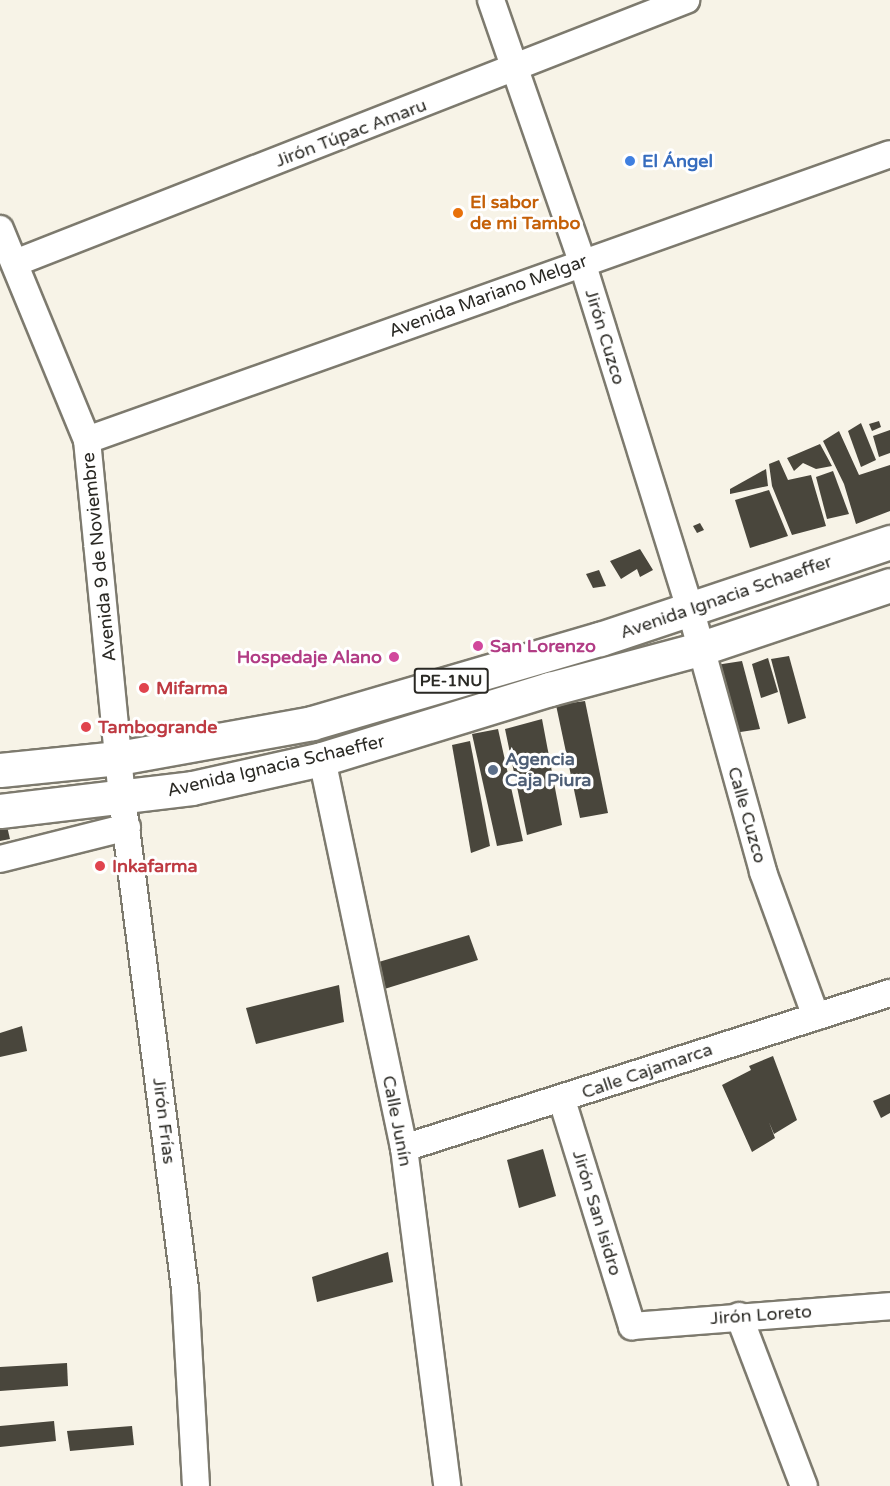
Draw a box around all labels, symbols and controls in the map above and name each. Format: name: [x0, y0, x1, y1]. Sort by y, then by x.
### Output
street label: Jirón Túpac Amaru: [272, 94, 430, 172]
place label: El Ángel: [642, 150, 713, 172]
marker: El Ángel: [623, 154, 637, 168]
place label: El sabor de mi Tambo: [470, 192, 580, 234]
marker: El sabor de mi Tambo: [451, 206, 465, 220]
street label: Avenida Mariano Melgar: [386, 250, 590, 342]
street label: Jirón Cuzco: [580, 287, 630, 387]
street label: Avenida 9 de Noviembre: [77, 451, 121, 663]
street label: Avenida Ignacia Schaeffer: [617, 551, 835, 643]
place label: San Lorenzo: [490, 635, 596, 657]
marker: San Lorenzo: [471, 639, 485, 653]
place label: Hospedaje Alano: [237, 646, 382, 668]
marker: Hospedaje Alano: [387, 650, 401, 664]
road number: PE-1NU: [414, 668, 488, 694]
place label: Mifarma: [156, 677, 228, 699]
marker: Mifarma: [137, 681, 151, 695]
place label: Tambogrande: [98, 716, 217, 738]
marker: Tambogrande: [79, 720, 93, 734]
street label: Avenida Ignacia Schaeffer: [165, 730, 387, 802]
place label: Agencia Caja Piura: [505, 749, 591, 792]
marker: Agencia Caja Piura: [486, 763, 500, 777]
street label: Calle Cuzco: [723, 764, 771, 866]
place label: Inkafarma: [112, 855, 198, 877]
marker: Inkafarma: [93, 859, 107, 873]
street label: Calle Cajamarca: [579, 1039, 715, 1103]
street label: Calle Junín: [378, 1074, 416, 1168]
street label: Jirón Frías: [148, 1077, 180, 1165]
street label: Jirón San Isidro: [568, 1148, 626, 1278]
street label: Jirón Loreto: [709, 1301, 813, 1329]

